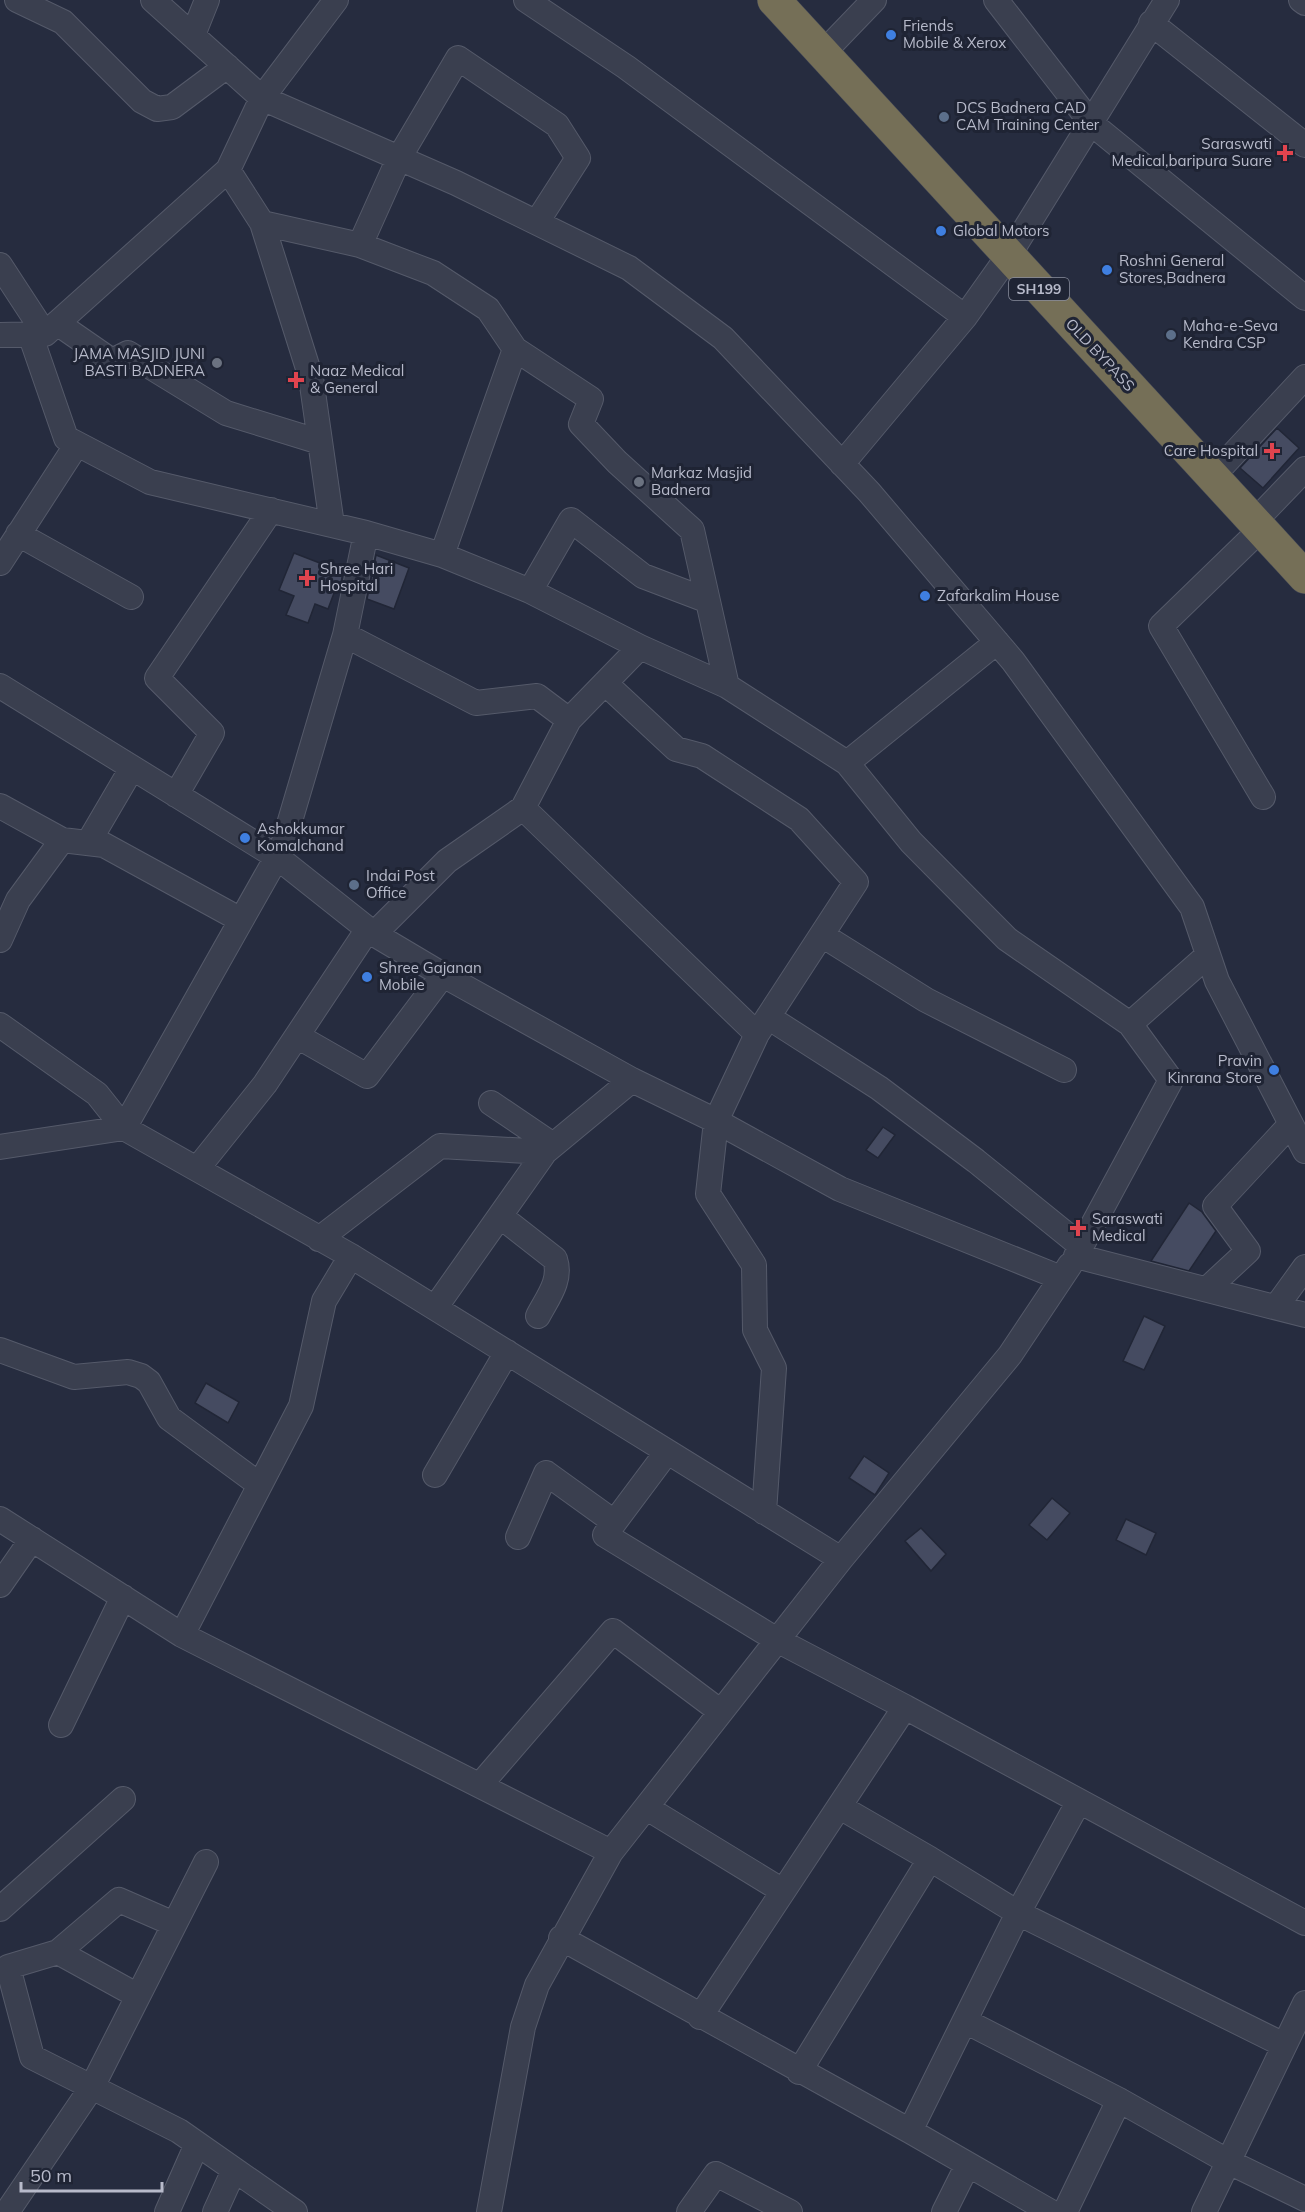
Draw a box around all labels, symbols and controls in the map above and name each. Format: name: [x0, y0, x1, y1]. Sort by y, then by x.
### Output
place label: Friends Mobile & Xerox: [903, 16, 1006, 52]
marker: Friends Mobile & Xerox: [884, 28, 898, 42]
place label: DCS Badnera CAD CAM Training Center: [956, 98, 1100, 134]
marker: DCS Badnera CAD CAM Training Center: [937, 110, 951, 124]
place label: Saraswati Medical,baripura Suare: [1112, 134, 1272, 170]
marker: Saraswati Medical,baripura Suare: [1276, 144, 1294, 162]
place label: Global Motors: [953, 221, 1050, 240]
marker: Global Motors: [934, 224, 948, 238]
place label: Roshni General Stores,Badnera: [1119, 251, 1226, 287]
marker: Roshni General Stores,Badnera: [1100, 263, 1114, 277]
road number: SH199: [1009, 278, 1069, 300]
street label: OLD BYPASS: [1062, 314, 1139, 395]
place label: Maha-e-Seva Kendra CSP: [1183, 316, 1278, 352]
marker: Maha-e-Seva Kendra CSP: [1164, 328, 1178, 342]
place label: JAMA MASJID JUNI BASTI BADNERA: [73, 344, 205, 380]
marker: JAMA MASJID JUNI BASTI BADNERA: [210, 356, 224, 370]
place label: Naaz Medical & General: [310, 361, 404, 397]
marker: Naaz Medical & General: [287, 371, 305, 389]
place label: Care Hospital: [1164, 441, 1258, 460]
marker: Care Hospital: [1263, 442, 1281, 460]
place label: Markaz Masjid Badnera: [651, 463, 752, 499]
marker: Markaz Masjid Badnera: [632, 475, 646, 489]
place label: Shree Hari Hospital: [320, 559, 393, 595]
marker: Shree Hari Hospital: [298, 569, 316, 587]
place label: Zafarkalim House: [937, 586, 1059, 605]
marker: Zafarkalim House: [918, 589, 932, 603]
place label: Ashokkumar Komalchand: [257, 819, 345, 855]
marker: Ashokkumar Komalchand: [238, 831, 252, 845]
place label: Indai Post Office: [366, 866, 435, 902]
marker: Indai Post Office: [347, 878, 361, 892]
place label: Shree Gajanan Mobile: [379, 958, 482, 994]
marker: Shree Gajanan Mobile: [360, 970, 374, 984]
place label: Pravin Kinrana Store: [1167, 1051, 1262, 1087]
marker: Pravin Kinrana Store: [1267, 1063, 1281, 1077]
place label: Saraswati Medical: [1092, 1209, 1163, 1245]
marker: Saraswati Medical: [1069, 1219, 1087, 1237]
scale bar: [21, 2155, 162, 2193]
text: 50 m: [30, 2164, 72, 2187]

